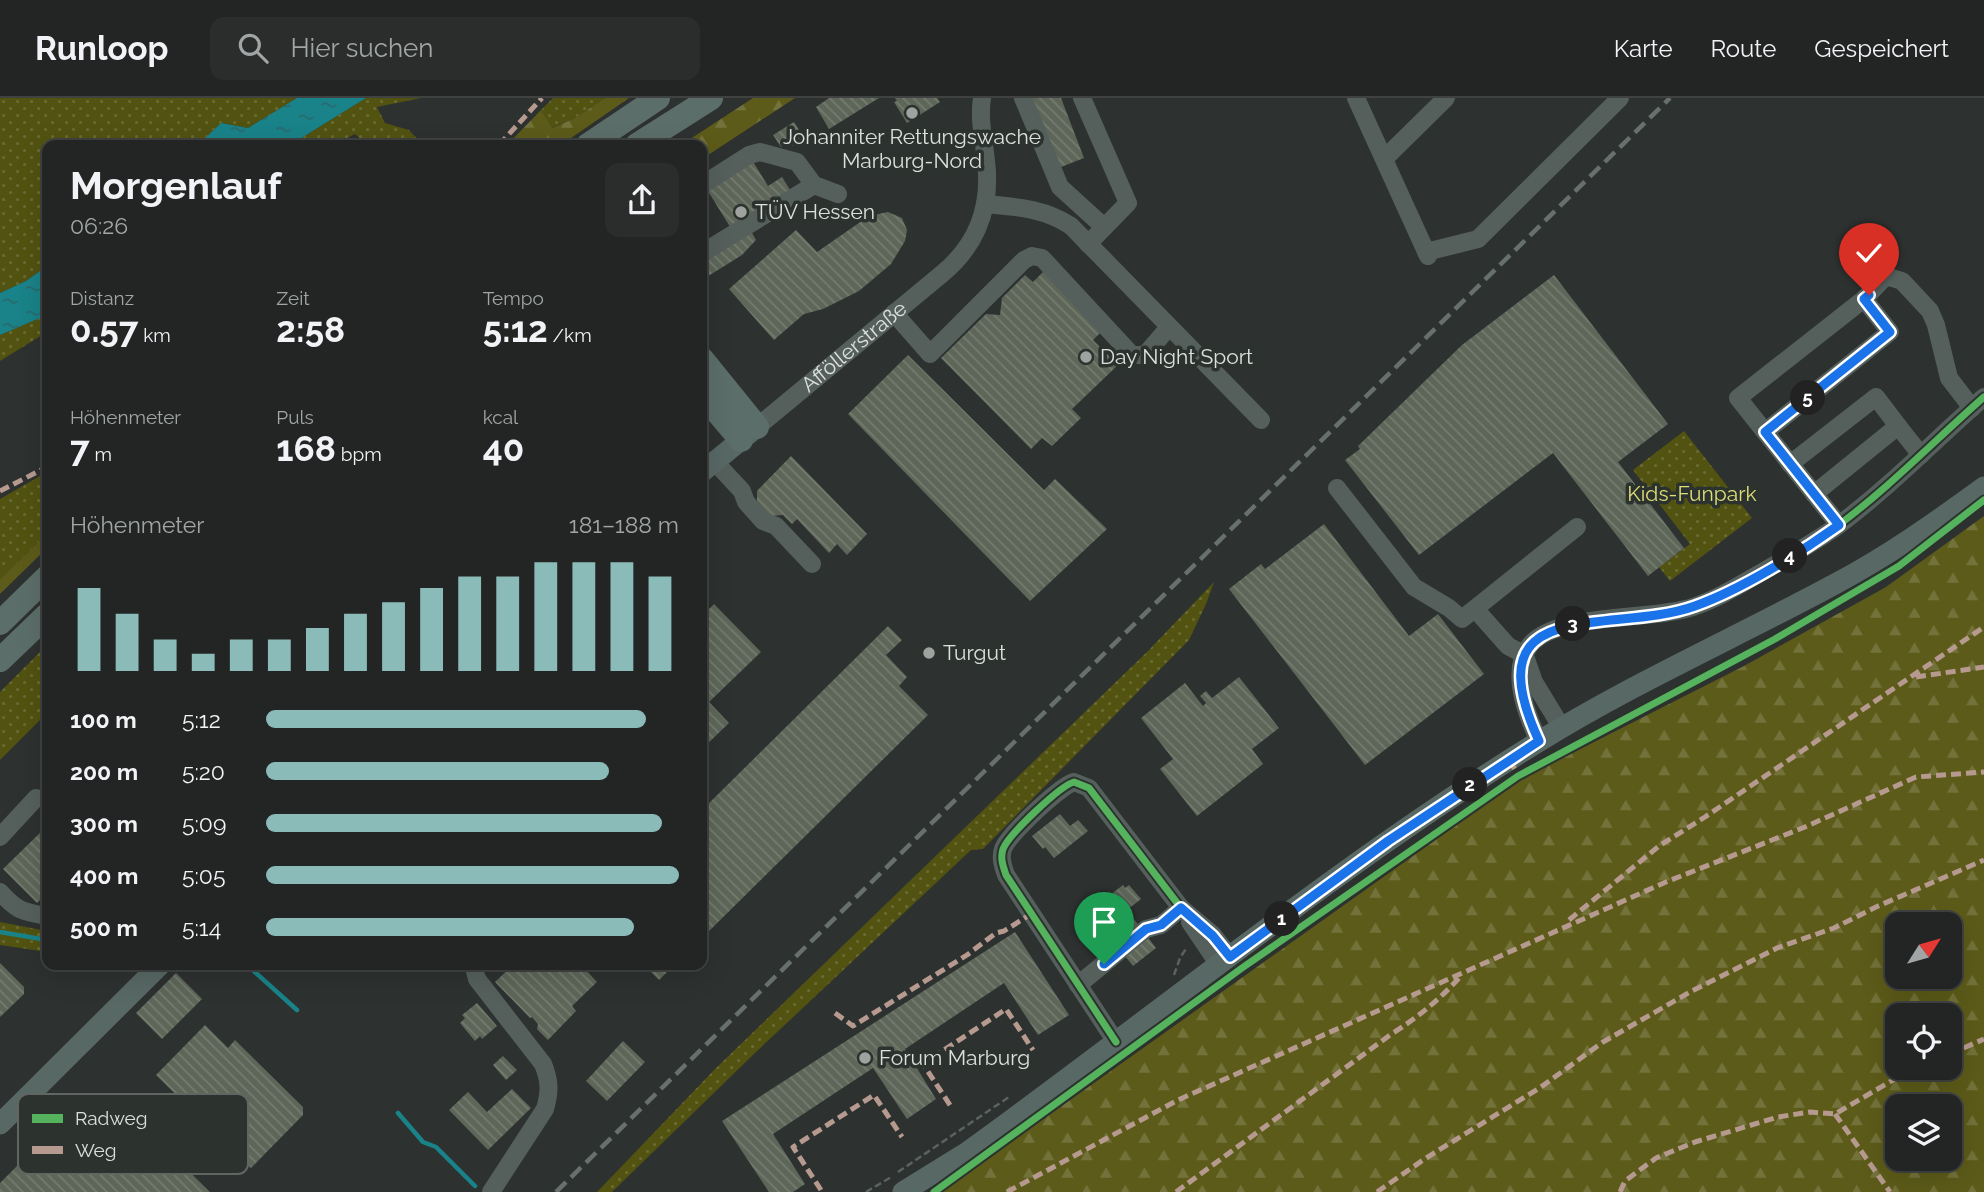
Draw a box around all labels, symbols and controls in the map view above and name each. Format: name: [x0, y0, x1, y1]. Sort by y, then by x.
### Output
search box: [210, 17, 700, 80]
text: Runloop: [35, 29, 168, 68]
icon: search: [234, 29, 272, 67]
text: Hier suchen: [290, 33, 434, 63]
text: Karte: [1614, 34, 1673, 63]
text: Route: [1711, 34, 1776, 63]
text: Gespeichert: [1814, 34, 1949, 63]
marker: Johanniter Rettungswache Marburg-Nord: [904, 105, 920, 121]
place label: Johanniter Rettungswache Marburg-Nord: [783, 124, 1041, 173]
text: Morgenlauf: [70, 163, 281, 208]
button: share: [605, 163, 679, 237]
place label: TÜV Hessen: [755, 199, 875, 224]
marker: TÜV Hessen: [733, 204, 749, 220]
text: 06:26: [70, 212, 128, 239]
pin: [1839, 223, 1899, 295]
icon: check: [1850, 234, 1888, 272]
text: Distanz: [70, 287, 134, 309]
text: Zeit: [276, 287, 310, 309]
text: Tempo: [483, 287, 544, 309]
street label: Afföllerstraße: [796, 295, 912, 397]
text: 0.57: [70, 309, 138, 350]
text: 2:58: [276, 309, 345, 350]
text: 5:12: [483, 309, 548, 350]
text: km: [138, 324, 171, 346]
text: /km: [548, 324, 592, 346]
place label: Day Night Sport: [1100, 344, 1253, 369]
marker: Day Night Sport: [1078, 349, 1094, 365]
pin: 5: [1790, 380, 1826, 416]
text: 5: [1802, 386, 1813, 408]
text: Höhenmeter: [70, 406, 181, 428]
text: Puls: [276, 406, 314, 428]
text: kcal: [483, 406, 518, 428]
text: 7: [70, 428, 90, 469]
text: 168: [276, 428, 336, 469]
text: 40: [483, 428, 524, 469]
text: m: [90, 443, 112, 465]
text: bpm: [336, 443, 382, 465]
park label: Kids-Funpark: [1627, 481, 1757, 506]
text: Höhenmeter: [70, 511, 204, 538]
text: 181–188 m: [569, 511, 679, 538]
pin: 4: [1772, 538, 1808, 574]
text: 4: [1784, 544, 1795, 566]
pin: 3: [1556, 606, 1590, 642]
text: 3: [1567, 612, 1578, 634]
place label: Turgut: [943, 640, 1006, 665]
marker: Turgut: [921, 645, 937, 661]
text: 100 m: [70, 706, 137, 733]
text: 5:12: [182, 706, 221, 733]
text: 200 m: [70, 758, 138, 785]
text: 5:20: [182, 758, 225, 785]
pin: 2: [1452, 768, 1488, 802]
text: 2: [1464, 773, 1475, 795]
text: 300 m: [70, 810, 138, 837]
text: 5:09: [182, 810, 226, 837]
text: 400 m: [70, 862, 138, 889]
text: 5:05: [182, 862, 225, 889]
pin: [1074, 892, 1134, 964]
pin: 1: [1264, 902, 1300, 936]
icon: arrive: [1085, 903, 1123, 941]
text: 1: [1277, 907, 1286, 929]
north arrow: [1885, 912, 1962, 989]
map controls: [1885, 912, 1962, 1171]
text: 500 m: [70, 914, 138, 941]
text: 5:14: [182, 914, 221, 941]
button: locate: [1885, 1003, 1962, 1080]
place label: Forum Marburg: [879, 1045, 1030, 1070]
marker: Forum Marburg: [857, 1050, 873, 1066]
legend: [18, 1094, 248, 1174]
button: layers: [1885, 1094, 1962, 1171]
text: Radweg: [75, 1107, 147, 1129]
text: Weg: [75, 1139, 117, 1161]

